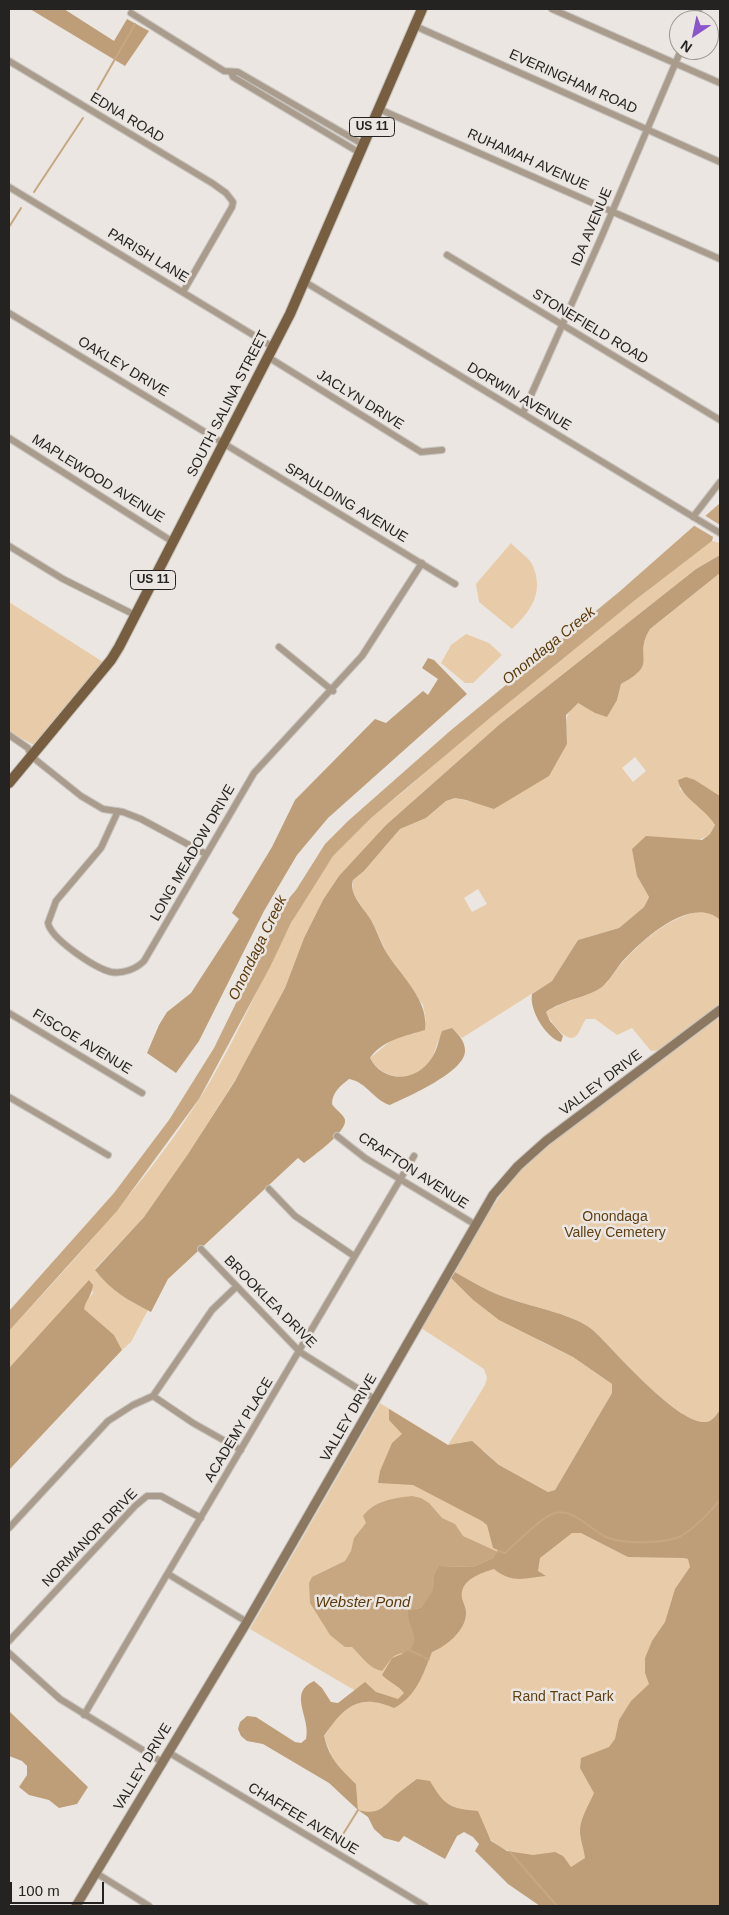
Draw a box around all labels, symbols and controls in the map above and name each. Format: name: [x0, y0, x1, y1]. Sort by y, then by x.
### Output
north arrow: [669, 10, 719, 60]
text: N: [678, 37, 695, 56]
street label: EVERINGHAM ROAD: [506, 46, 640, 118]
street label: EDNA ROAD: [87, 89, 167, 147]
road number: US 11: [350, 118, 394, 136]
street label: RUHAMAH AVENUE: [465, 126, 591, 194]
street label: IDA AVENUE: [568, 185, 616, 269]
street label: PARISH LANE: [104, 225, 192, 287]
street label: STONEFIELD ROAD: [529, 286, 651, 368]
street label: SOUTH SALINA STREET: [184, 328, 272, 480]
street label: OAKLEY DRIVE: [75, 333, 171, 401]
street label: DORWIN AVENUE: [464, 359, 574, 435]
street label: JACLYN DRIVE: [313, 367, 407, 433]
street label: MAPLEWOOD AVENUE: [29, 431, 167, 527]
street label: SPAULDING AVENUE: [282, 460, 410, 546]
road number: US 11: [130, 570, 176, 590]
water label: Onondaga Creek: [499, 603, 599, 689]
street label: LONG MEADOW DRIVE: [147, 782, 239, 924]
water label: Onondaga Creek: [225, 893, 291, 1003]
street label: FISCOE AVENUE: [29, 1006, 135, 1078]
street label: VALLEY DRIVE: [557, 1047, 645, 1119]
street label: CRAFTON AVENUE: [355, 1129, 471, 1213]
park label: Onondaga Valley Cemetery: [564, 1209, 666, 1242]
street label: BROOKLEA DRIVE: [220, 1252, 320, 1352]
street label: VALLEY DRIVE: [317, 1371, 381, 1465]
street label: ACADEMY PLACE: [201, 1375, 277, 1485]
street label: NORMANOR DRIVE: [39, 1485, 141, 1591]
water label: Webster Pond: [316, 1594, 410, 1612]
park label: Rand Tract Park: [512, 1689, 614, 1705]
street label: VALLEY DRIVE: [110, 1720, 176, 1814]
street label: CHAFFEE AVENUE: [245, 1779, 361, 1859]
scale bar: [12, 1872, 106, 1904]
text: 100 m: [18, 1882, 60, 1899]

